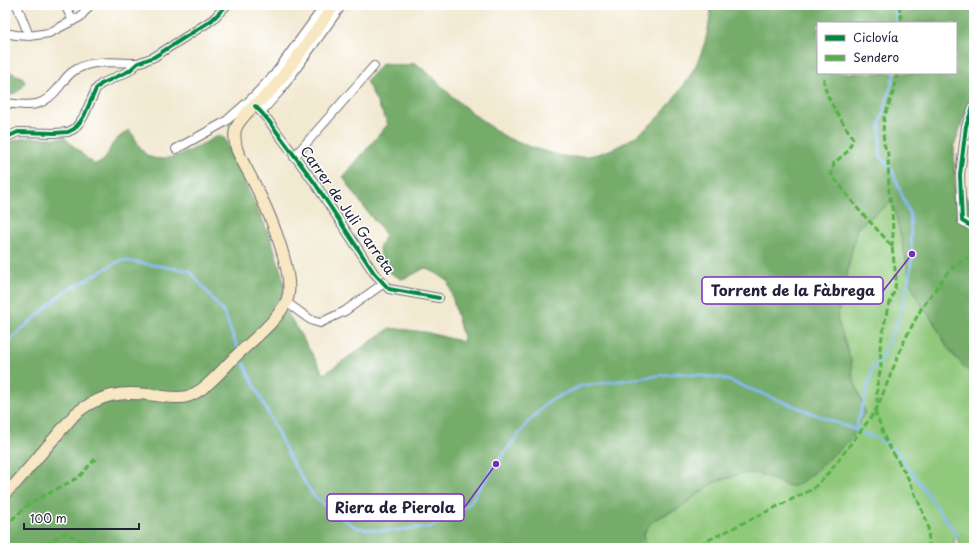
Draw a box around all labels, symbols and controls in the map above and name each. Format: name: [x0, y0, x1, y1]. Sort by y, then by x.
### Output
legend: [817, 22, 957, 74]
text: Ciclovía: [853, 28, 899, 46]
text: Sendero: [853, 48, 900, 66]
street label: Carrer de Juli Garreta: [296, 141, 401, 279]
callout: Torrent de la Fàbrega: [702, 277, 883, 304]
text: Torrent de la Fàbrega: [711, 278, 875, 301]
callout: Riera de Pierola: [327, 494, 464, 521]
text: Riera de Pierola: [335, 495, 456, 518]
scale bar: [24, 505, 139, 531]
text: 100 m: [30, 509, 67, 527]

